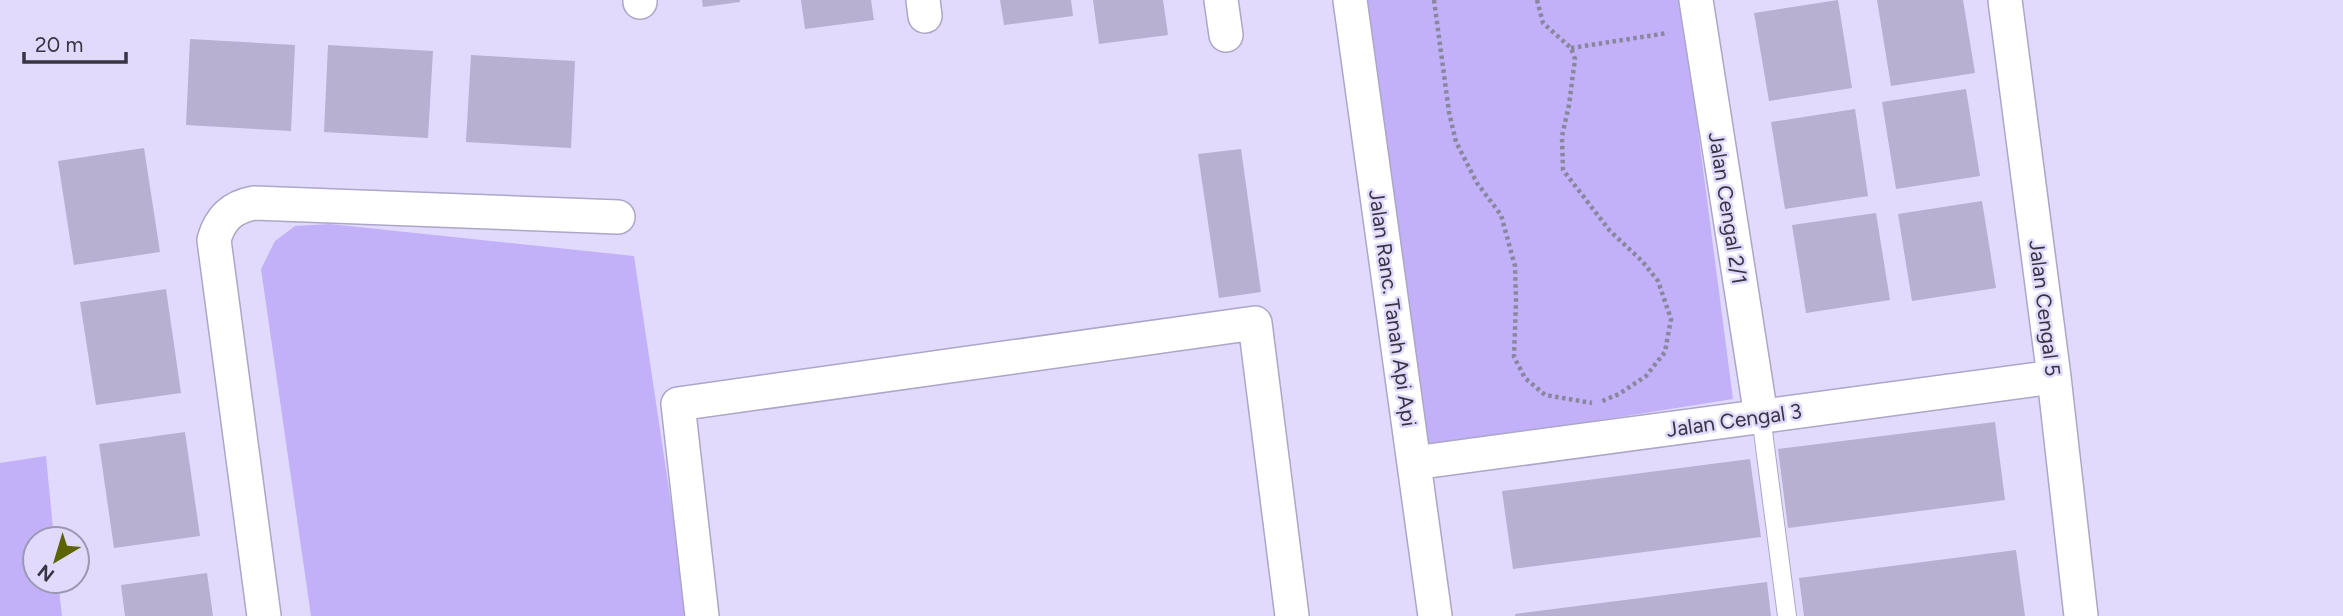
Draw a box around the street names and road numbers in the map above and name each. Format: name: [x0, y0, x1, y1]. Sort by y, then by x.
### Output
street label: Jalan Cengal 2/1: [1704, 130, 1752, 286]
street label: Jalan Ranc. Tanah Api Api: [1364, 188, 1422, 428]
street label: Jalan Cengal 5: [2024, 238, 2066, 378]
street label: Jalan Cengal 3: [1665, 398, 1803, 442]

